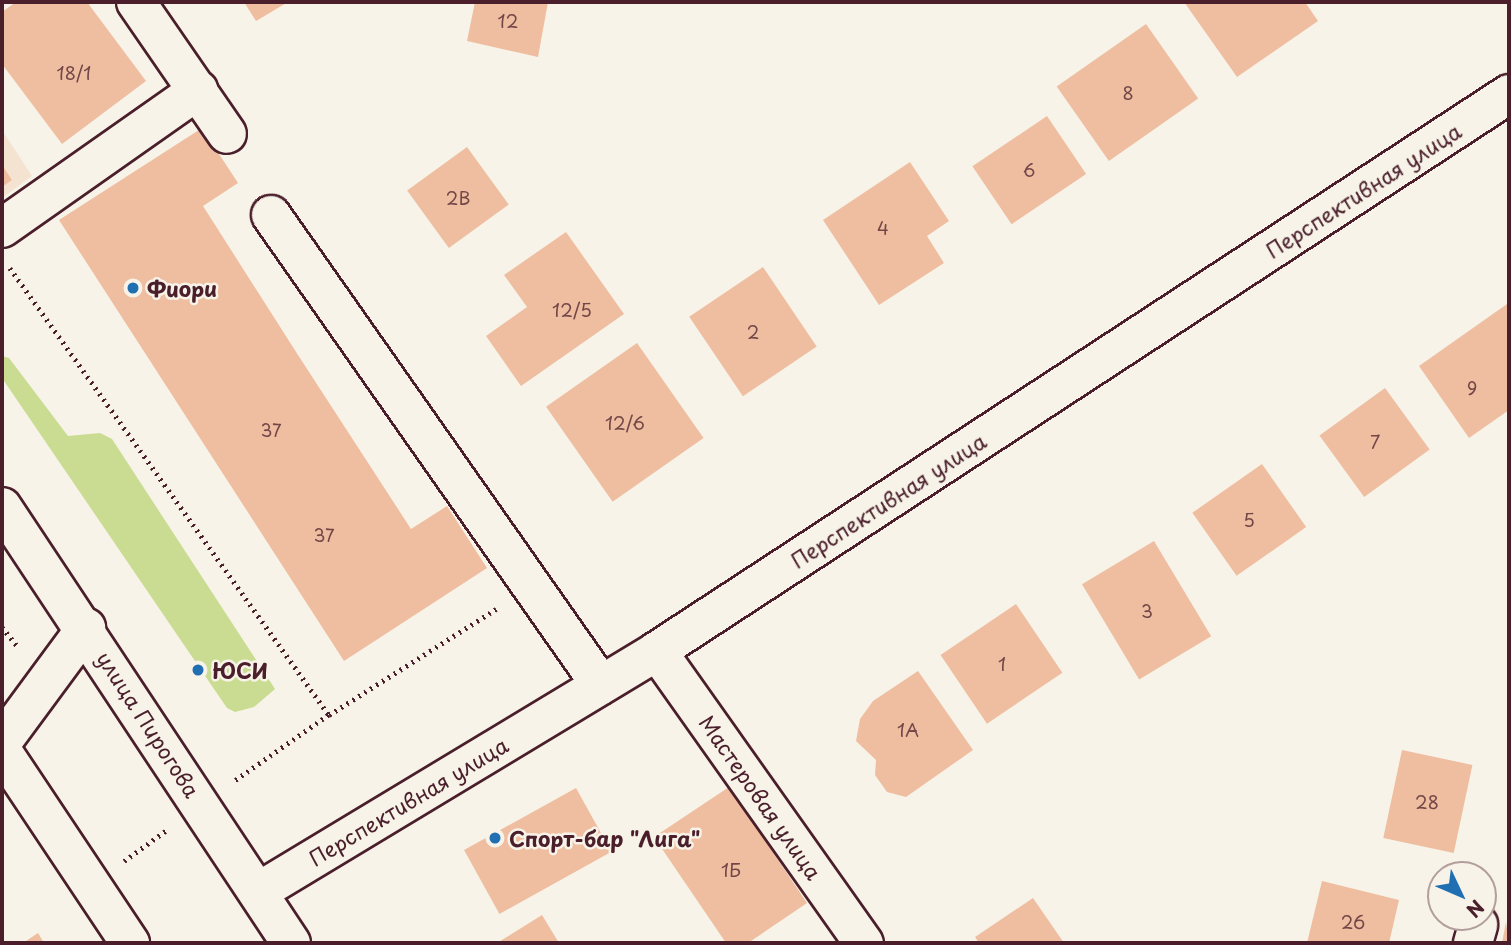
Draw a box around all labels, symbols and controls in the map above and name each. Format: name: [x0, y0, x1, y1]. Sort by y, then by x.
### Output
house number: 12: [498, 10, 518, 32]
house number: 18/1: [57, 62, 91, 84]
house number: 8: [1122, 82, 1134, 104]
street label: Перспективная улица: [1260, 117, 1466, 263]
house number: 6: [1023, 159, 1035, 181]
house number: 2В: [446, 187, 470, 209]
house number: 4: [877, 217, 889, 239]
place label: Фиори: [147, 275, 217, 301]
marker: Фиори: [125, 280, 141, 296]
house number: 12/5: [552, 299, 592, 321]
house number: 2: [747, 321, 759, 343]
house number: 9: [1467, 377, 1477, 399]
house number: 12/6: [605, 412, 645, 434]
house number: 37: [260, 419, 282, 441]
street label: Перспективная улица: [785, 427, 991, 573]
house number: 7: [1370, 431, 1380, 453]
house number: 5: [1243, 509, 1255, 531]
house number: 37: [313, 524, 335, 546]
house number: 3: [1141, 600, 1153, 622]
street label: улица Пирогова: [92, 646, 206, 802]
house number: 1: [998, 653, 1006, 675]
place label: ЮСИ: [212, 657, 268, 683]
marker: ЮСИ: [190, 662, 206, 678]
street label: Мастеровая улица: [695, 710, 827, 884]
house number: 1А: [897, 719, 919, 741]
street label: Перспективная улица: [303, 731, 513, 871]
house number: 28: [1415, 791, 1439, 813]
place label: Спорт-бар "Лига": [509, 825, 701, 851]
marker: Спорт-бар "Лига": [487, 830, 503, 846]
house number: 1Б: [721, 859, 741, 881]
north arrow: [1427, 861, 1497, 931]
text: N: [1460, 894, 1491, 924]
house number: 26: [1341, 911, 1365, 933]

